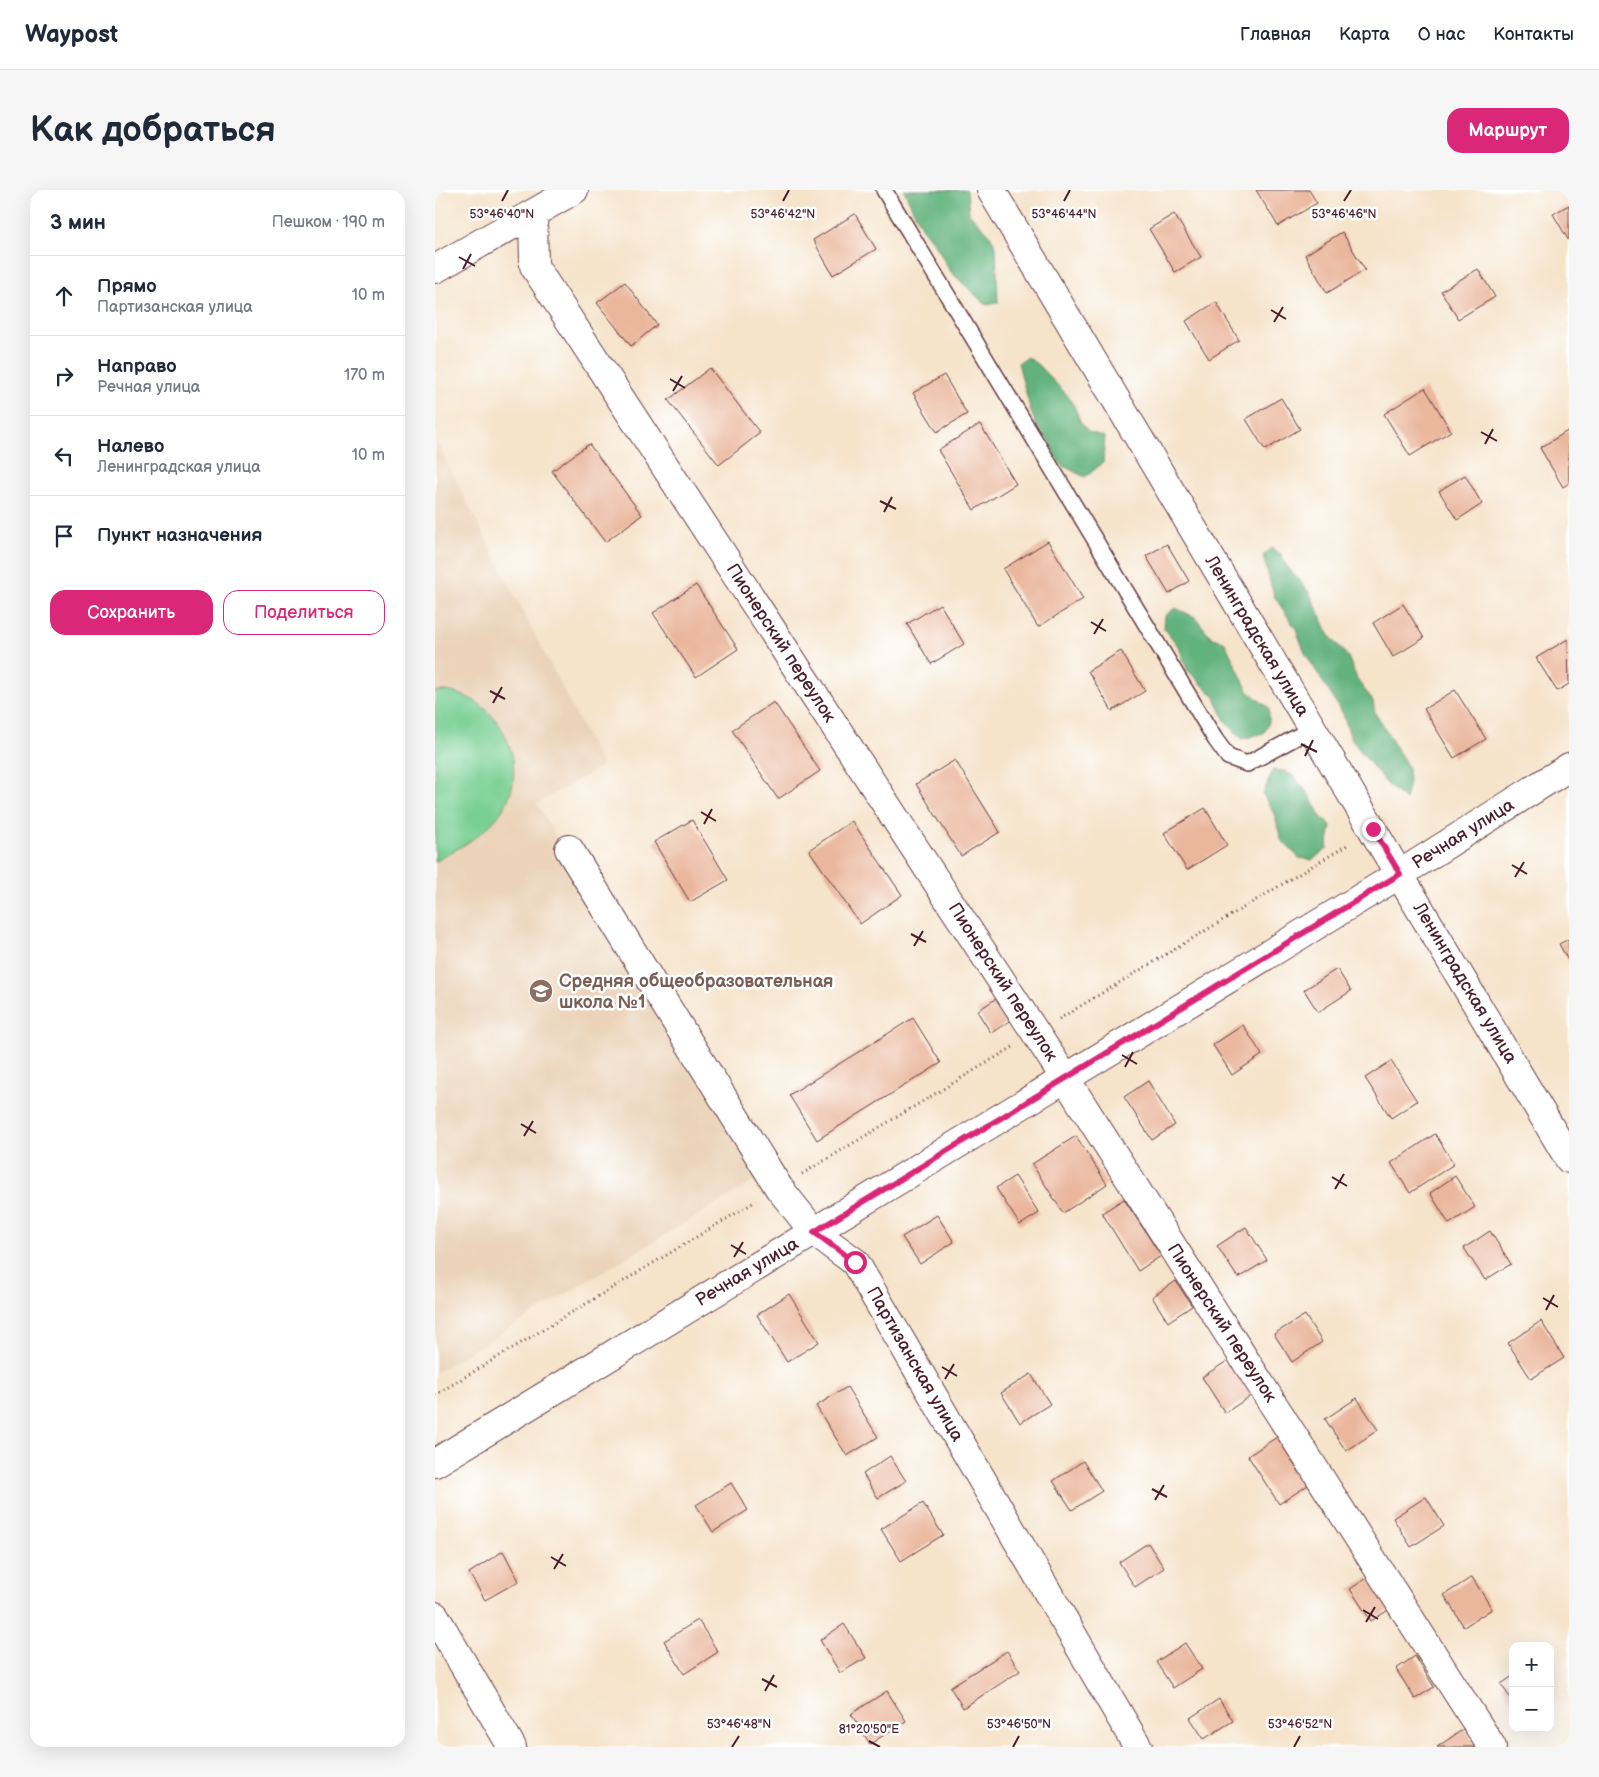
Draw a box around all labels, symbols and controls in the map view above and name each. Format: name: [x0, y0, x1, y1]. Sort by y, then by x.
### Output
text: Waypost: [25, 20, 118, 49]
text: Главная: [1240, 24, 1311, 45]
text: Карта: [1339, 24, 1390, 45]
text: О нас: [1418, 24, 1465, 45]
text: Контакты: [1493, 24, 1574, 45]
button: Маршрут: [1447, 108, 1569, 153]
text: Как добраться: [30, 109, 276, 152]
text: 53°46'40"N: [470, 207, 534, 222]
text: 53°46'42"N: [751, 207, 815, 222]
text: 53°46'44"N: [1031, 207, 1097, 222]
text: 53°46'46"N: [1311, 207, 1377, 222]
text: 3 мин: [50, 210, 106, 235]
text: Пешком · 190 m: [272, 213, 385, 232]
text: Прямо: [97, 275, 157, 298]
icon: ahead: [50, 282, 78, 310]
text: 10 m: [352, 286, 385, 305]
text: Партизанская улица: [97, 298, 253, 317]
text: Направо: [97, 355, 177, 378]
icon: right: [50, 362, 78, 390]
text: 170 m: [344, 366, 385, 385]
text: Речная улица: [97, 378, 200, 397]
text: Налево: [97, 435, 164, 458]
icon: left: [50, 442, 78, 470]
text: 10 m: [352, 446, 385, 465]
text: Ленинградская улица: [97, 458, 261, 477]
icon: arrive: [50, 522, 78, 550]
text: Пункт назначения: [97, 524, 262, 547]
street label: Ленинградская улица: [1200, 551, 1314, 721]
street label: Пионерский переулок: [722, 560, 840, 727]
button: Сохранить: [50, 590, 213, 635]
button: Поделиться: [223, 590, 385, 635]
street label: Речная улица: [1408, 794, 1518, 874]
route end: [1362, 818, 1385, 841]
street label: Ленинградская улица: [1408, 898, 1522, 1068]
street label: Пионерский переулок: [944, 899, 1062, 1066]
place label: Средняя общеобразовательная школа №1: [559, 971, 833, 1013]
school or university icon: Средняя общеобразовательная школа №1: [528, 978, 554, 1004]
street label: Речная улица: [692, 1233, 803, 1311]
street label: Пионерский переулок: [1163, 1240, 1281, 1407]
route start: [844, 1251, 867, 1274]
street label: Партизанская улица: [862, 1283, 968, 1445]
map controls: [1509, 1642, 1554, 1732]
button: +: [1509, 1642, 1554, 1687]
button: −: [1509, 1687, 1554, 1732]
text: 53°46'48"N: [707, 1717, 771, 1732]
text: 53°46'50"N: [987, 1717, 1051, 1732]
text: 53°46'52"N: [1268, 1717, 1332, 1732]
text: 81°20'50"E: [839, 1722, 899, 1737]

